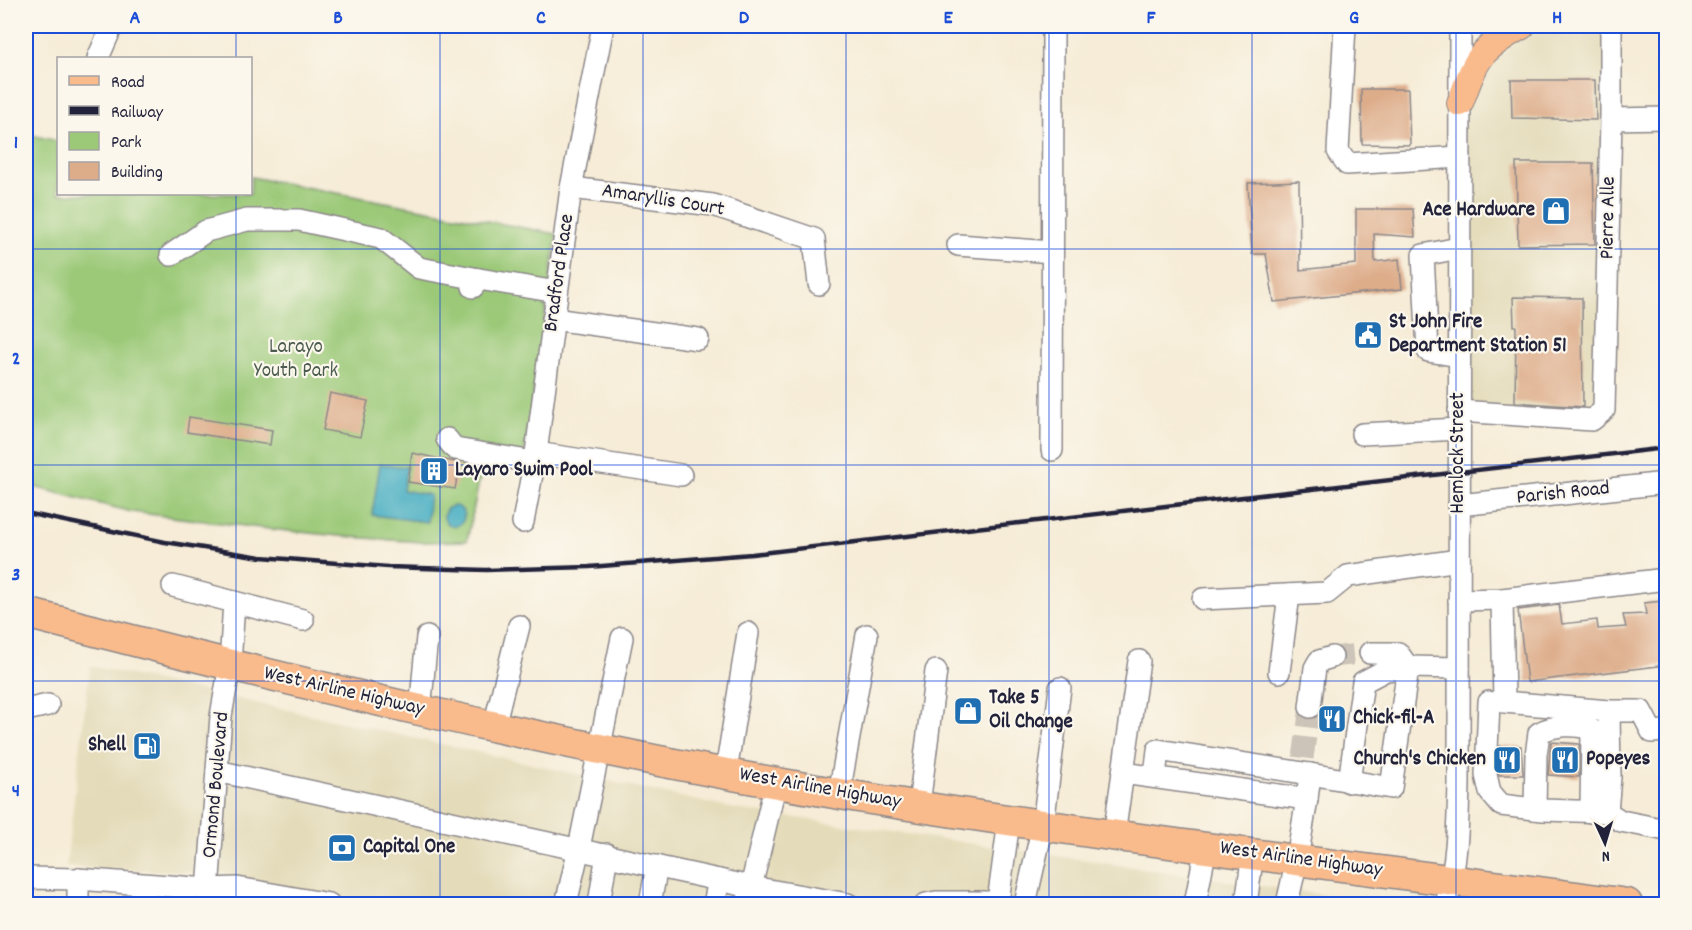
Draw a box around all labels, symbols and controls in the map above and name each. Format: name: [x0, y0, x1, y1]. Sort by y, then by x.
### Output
text: A: [130, 5, 141, 33]
text: B: [333, 5, 343, 33]
text: C: [536, 5, 546, 33]
text: D: [739, 5, 750, 33]
text: E: [943, 5, 953, 33]
text: F: [1147, 5, 1157, 33]
text: G: [1349, 5, 1359, 33]
text: H: [1552, 5, 1562, 33]
legend: [57, 57, 252, 195]
text: Road: [111, 71, 145, 96]
text: Railway: [111, 101, 164, 126]
text: 1: [14, 130, 18, 158]
text: Park: [111, 131, 142, 156]
text: Building: [111, 161, 163, 186]
street label: Amaryllis Court: [599, 176, 727, 226]
street label: Pierre Alle: [1593, 176, 1625, 260]
shop icon: Ace Hardware: [1540, 195, 1572, 227]
place label: Ace Hardware: [1422, 196, 1535, 226]
street label: Bradford Place: [537, 212, 583, 334]
place label: St John Fire Department Station 51: [1389, 308, 1567, 362]
public building icon: St John Fire Department Station 51: [1352, 319, 1384, 351]
park label: Larayo Youth Park: [254, 333, 338, 387]
text: 2: [12, 346, 20, 374]
street label: Hemlock Street: [1444, 392, 1474, 514]
building icon: Layaro Swim Pool: [418, 455, 450, 487]
place label: Layaro Swim Pool: [455, 456, 594, 486]
street label: Parish Road: [1515, 474, 1611, 514]
text: 3: [12, 562, 20, 590]
street label: West Airline Highway: [261, 659, 428, 725]
place label: Take 5 Oil Change: [989, 684, 1073, 738]
shop icon: Take 5 Oil Change: [952, 695, 984, 727]
restaurant icon: Chick-fil-A: [1316, 703, 1348, 735]
place label: Chick-fil-A: [1353, 704, 1434, 734]
street label: Ormond Boulevard: [196, 711, 238, 859]
fuel station icon: Shell: [131, 730, 163, 762]
place label: Shell: [88, 731, 127, 761]
restaurant icon: Church's Chicken: [1491, 744, 1523, 776]
restaurant icon: Popeyes: [1549, 744, 1581, 776]
place label: Church's Chicken: [1353, 745, 1486, 775]
place label: Popeyes: [1586, 745, 1651, 775]
street label: West Airline Highway: [737, 760, 904, 818]
text: 4: [12, 778, 20, 806]
north arrow: [1575, 813, 1635, 873]
bank icon: Capital One: [326, 832, 358, 864]
place label: Capital One: [363, 833, 455, 863]
street label: West Airline Highway: [1218, 834, 1385, 886]
text: N: [1601, 844, 1611, 867]

